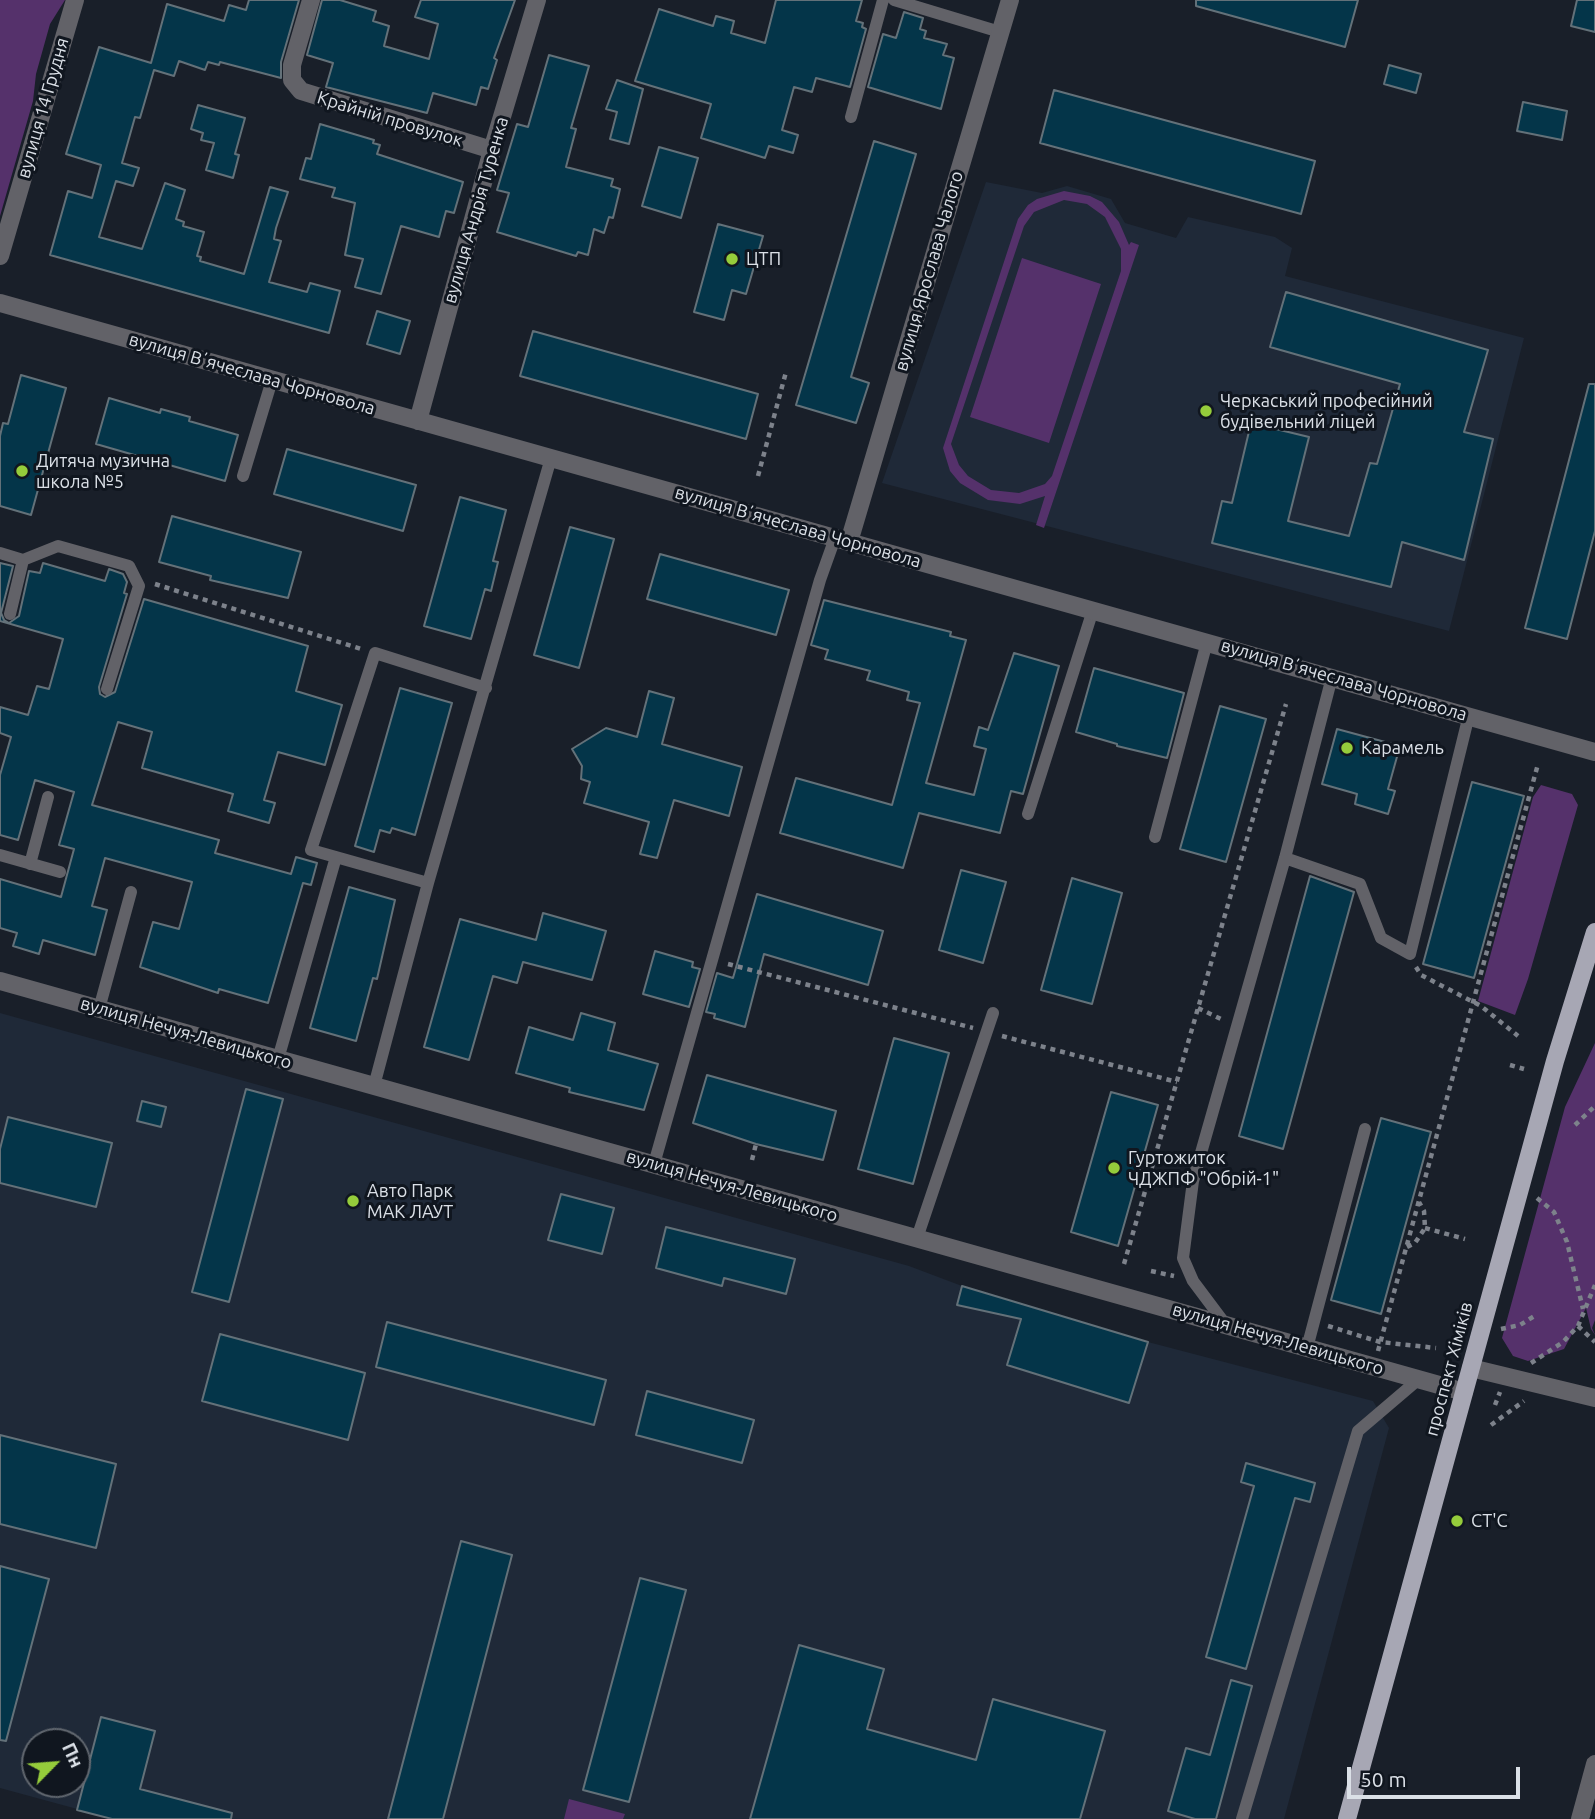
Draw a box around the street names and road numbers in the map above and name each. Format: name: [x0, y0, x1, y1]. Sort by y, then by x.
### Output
street label: вулиця 14 Грудня: [13, 35, 73, 181]
street label: Крайній провулок: [315, 87, 465, 151]
street label: вулиця Андрія Туренка: [439, 114, 513, 306]
street label: вулиця Ярослава Чалого: [890, 169, 968, 373]
street label: вулиця Вʼячеслава Чорновола: [126, 328, 378, 420]
street label: вулиця Вʼячеслава Чорновола: [672, 481, 924, 573]
street label: вулиця Вʼячеслава Чорновола: [1218, 634, 1470, 726]
street label: вулиця Нечуя-Левицького: [78, 992, 294, 1074]
street label: вулиця Нечуя-Левицького: [624, 1145, 840, 1227]
street label: вулиця Нечуя-Левицького: [1170, 1298, 1386, 1380]
street label: проспект Хіміків: [1421, 1300, 1477, 1438]

